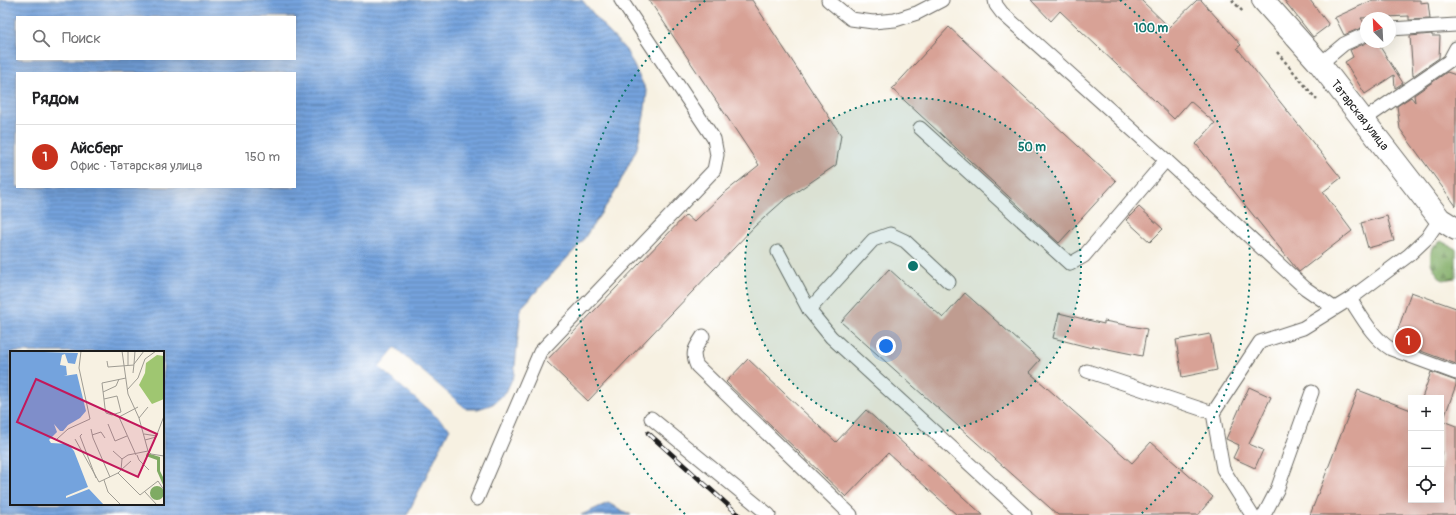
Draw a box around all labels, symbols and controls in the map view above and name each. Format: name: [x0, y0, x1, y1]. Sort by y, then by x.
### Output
north arrow: [1360, 12, 1396, 48]
search box: [16, 16, 296, 60]
text: 100 m: [1134, 21, 1169, 36]
icon: search: [30, 27, 52, 49]
text: Поиск: [62, 29, 101, 48]
street label: Татарская улица: [1327, 77, 1392, 154]
text: Рядом: [32, 88, 79, 109]
text: Айсберг: [70, 139, 123, 158]
text: 50 m: [1018, 140, 1046, 155]
text: 1: [42, 149, 48, 165]
text: 150 m: [245, 149, 280, 165]
text: Офис · Татарская улица: [70, 158, 202, 174]
centre of rings: [906, 259, 920, 273]
pin: 1: [1395, 326, 1421, 356]
your location: [876, 336, 896, 356]
inset map: [10, 351, 164, 505]
map controls: [1408, 395, 1444, 503]
button: +: [1408, 395, 1444, 431]
button: −: [1408, 431, 1444, 467]
button: locate: [1408, 467, 1444, 503]

